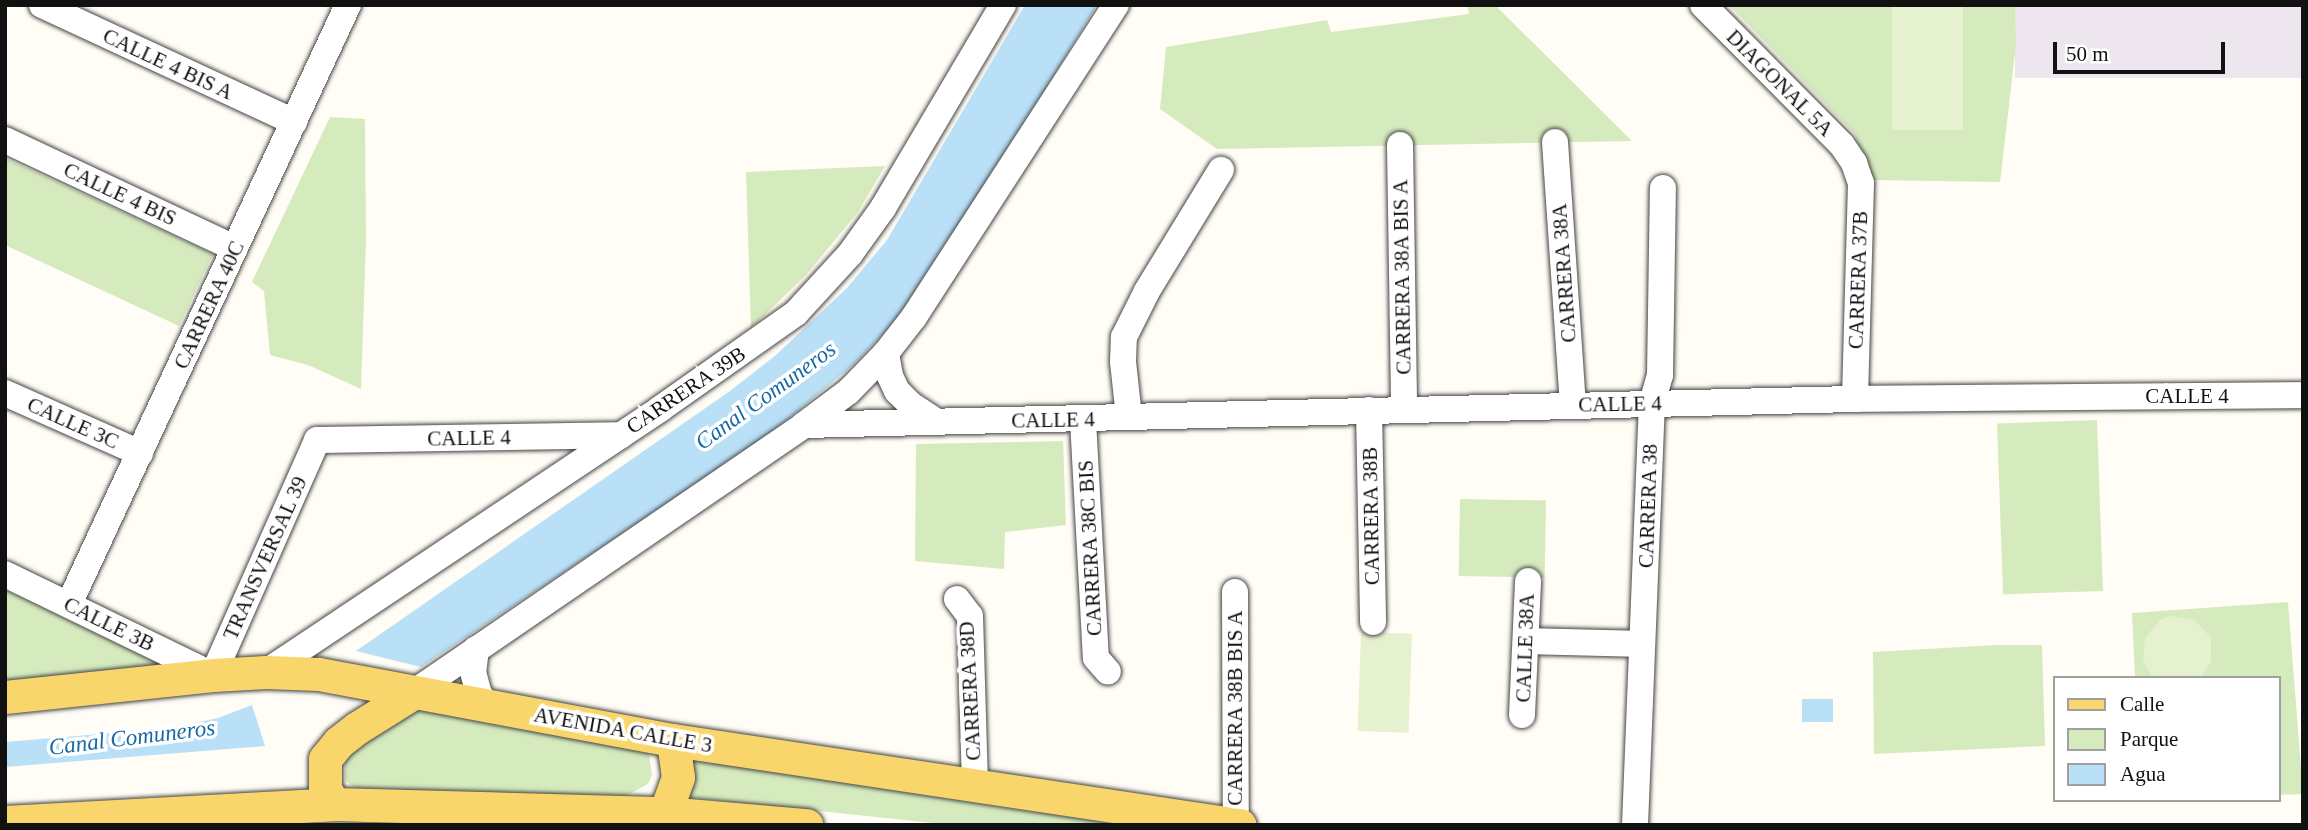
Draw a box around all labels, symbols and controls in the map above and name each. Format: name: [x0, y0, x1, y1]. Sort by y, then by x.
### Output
street label: CALLE 4 BIS A: [98, 23, 238, 105]
street label: DIAGONAL 5A: [1721, 24, 1839, 142]
scale bar: [2056, 28, 2228, 72]
text: 50 m: [2066, 42, 2109, 66]
street label: CALLE 4 BIS: [60, 157, 180, 231]
street label: CARRERA 38A BIS A: [1388, 177, 1416, 377]
street label: CARRERA 38A: [1547, 202, 1581, 344]
street label: CARRERA 37B: [1843, 210, 1873, 350]
street label: CARRERA 40C: [168, 236, 250, 374]
water label: Canal Comuneros: [690, 336, 842, 456]
street label: CARRERA 39B: [621, 341, 751, 439]
street label: CALLE 4: [2145, 383, 2229, 409]
street label: CALLE 4: [1578, 391, 1662, 417]
street label: CALLE 3C: [23, 392, 123, 454]
street label: CALLE 4: [1011, 407, 1095, 433]
street label: CALLE 4: [427, 425, 511, 451]
street label: CARRERA 38: [1633, 443, 1663, 569]
street label: CARRERA 38B: [1357, 446, 1385, 586]
street label: CARRERA 38C BIS: [1073, 459, 1107, 637]
street label: TRANSVERSAL 39: [218, 472, 312, 644]
street label: CALLE 3B: [60, 591, 158, 657]
street label: CALLE 38A: [1511, 593, 1539, 703]
street label: CARRERA 38B BIS A: [1222, 609, 1248, 807]
street label: CARRERA 38D: [954, 620, 986, 762]
legend: [2052, 676, 2280, 802]
text: Calle: [2120, 692, 2164, 716]
street label: AVENIDA CALLE 3: [531, 702, 715, 758]
water label: Canal Comuneros: [47, 714, 217, 762]
text: Parque: [2120, 727, 2178, 751]
text: Agua: [2120, 762, 2166, 786]

